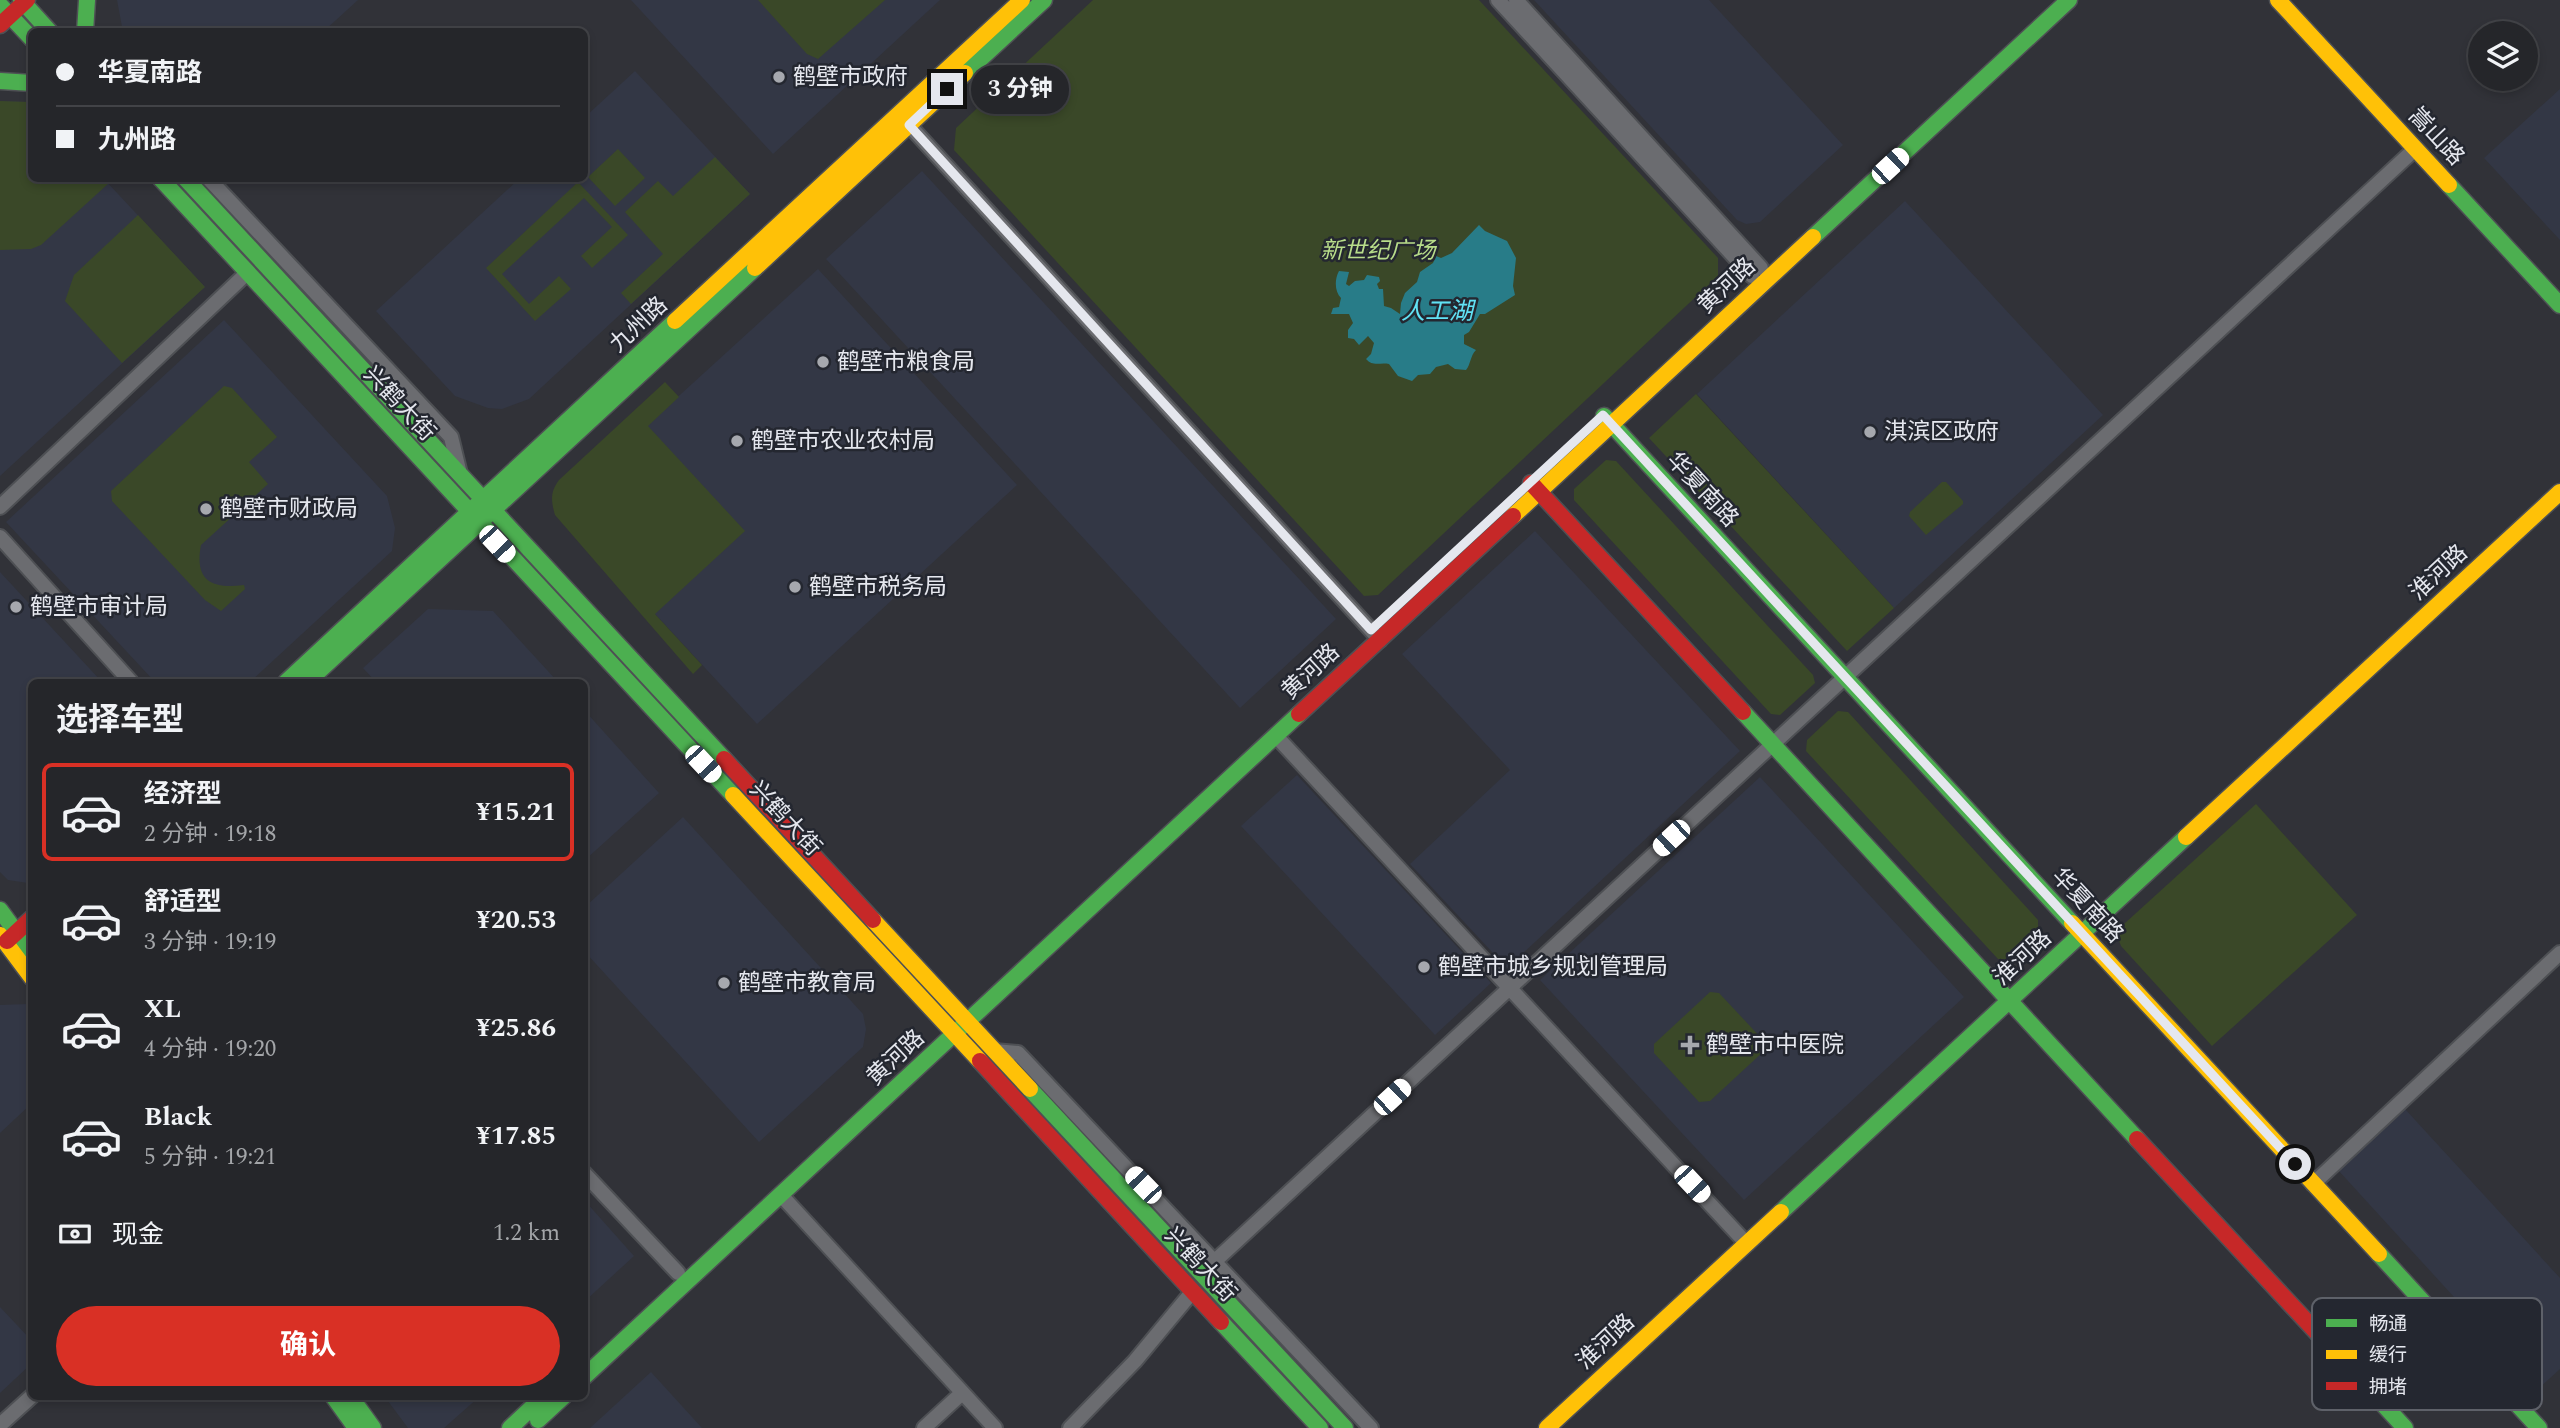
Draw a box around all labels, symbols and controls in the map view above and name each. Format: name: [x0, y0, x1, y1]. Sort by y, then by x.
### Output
map controls: [2468, 21, 2538, 91]
button: layers: [2468, 21, 2538, 91]
text: 华夏南路: [98, 53, 202, 93]
place label: 鹤壁市政府: [793, 60, 908, 95]
callout: 3 分钟: [972, 64, 1070, 114]
marker: 鹤壁市政府: [771, 69, 787, 85]
text: 3 分钟: [988, 72, 1052, 107]
route end: [931, 73, 963, 105]
street label: 嵩山路: [2400, 100, 2472, 174]
text: 九州路: [98, 120, 176, 160]
car: [1868, 144, 1913, 188]
park label: 新世纪广场: [1321, 234, 1438, 269]
street label: 黄河路: [1690, 250, 1764, 322]
street label: 九州路: [602, 289, 676, 361]
water label: 人工湖: [1401, 294, 1477, 330]
place label: 鹤壁市粮食局: [837, 345, 975, 380]
marker: 鹤壁市粮食局: [815, 354, 831, 370]
street label: 兴鹤大街: [355, 358, 443, 450]
place label: 淇滨区政府: [1884, 415, 1999, 450]
place label: 鹤壁市农业农村局: [751, 424, 935, 459]
marker: 淇滨区政府: [1862, 424, 1878, 440]
marker: 鹤壁市农业农村局: [729, 433, 745, 449]
street label: 华夏南路: [1658, 444, 1746, 536]
place label: 鹤壁市财政局: [220, 492, 358, 527]
marker: 鹤壁市财政局: [198, 501, 214, 517]
car: [475, 521, 520, 567]
street label: 淮河路: [2402, 537, 2476, 609]
place label: 鹤壁市税务局: [809, 570, 947, 605]
marker: 鹤壁市税务局: [787, 579, 803, 595]
place label: 鹤壁市审计局: [30, 590, 168, 625]
marker: 鹤壁市审计局: [8, 599, 24, 615]
street label: 黄河路: [1274, 636, 1348, 708]
text: 选择车型: [56, 696, 184, 745]
car: [681, 741, 726, 787]
street label: 兴鹤大街: [741, 773, 829, 865]
text: 经济型: [144, 774, 222, 814]
icon: car: [60, 781, 123, 844]
text: ¥15.21: [476, 792, 556, 832]
car: [1649, 816, 1694, 860]
text: 2 分钟 · 19:18: [144, 817, 276, 852]
street label: 华夏南路: [2043, 860, 2131, 952]
text: 舒适型: [144, 882, 222, 922]
icon: car: [60, 889, 123, 952]
text: ¥20.53: [476, 900, 556, 940]
street label: 淮河路: [1986, 922, 2060, 994]
text: 3 分钟 · 19:19: [144, 925, 276, 960]
place label: 鹤壁市城乡规划管理局: [1438, 950, 1668, 985]
marker: 鹤壁市城乡规划管理局: [1416, 959, 1432, 975]
place label: 鹤壁市教育局: [738, 966, 876, 1001]
marker: 鹤壁市教育局: [716, 975, 732, 991]
text: XL: [144, 989, 181, 1029]
icon: car: [60, 997, 123, 1060]
text: ¥25.86: [476, 1008, 556, 1048]
street label: 黄河路: [859, 1022, 933, 1094]
place label: 鹤壁市中医院: [1706, 1028, 1844, 1063]
text: 4 分钟 · 19:20: [144, 1032, 276, 1067]
marker: 鹤壁市中医院: [1680, 1035, 1700, 1055]
car: [1370, 1075, 1415, 1119]
text: Black: [144, 1097, 212, 1137]
icon: car: [60, 1105, 123, 1168]
text: ¥17.85: [476, 1116, 556, 1156]
text: 5 分钟 · 19:21: [144, 1140, 276, 1175]
route start: [2279, 1148, 2311, 1180]
car: [1670, 1161, 1715, 1207]
car: [1121, 1163, 1166, 1207]
icon: cash: [56, 1215, 94, 1253]
text: 现金: [112, 1215, 164, 1255]
text: 1.2 km: [493, 1216, 560, 1251]
street label: 兴鹤大街: [1156, 1219, 1244, 1311]
legend: [2312, 1298, 2542, 1410]
button: 确认: [56, 1306, 560, 1386]
street label: 淮河路: [1569, 1306, 1643, 1378]
text: 畅通: [2369, 1310, 2407, 1339]
text: 缓行: [2369, 1341, 2407, 1370]
text: 拥堵: [2369, 1373, 2407, 1402]

